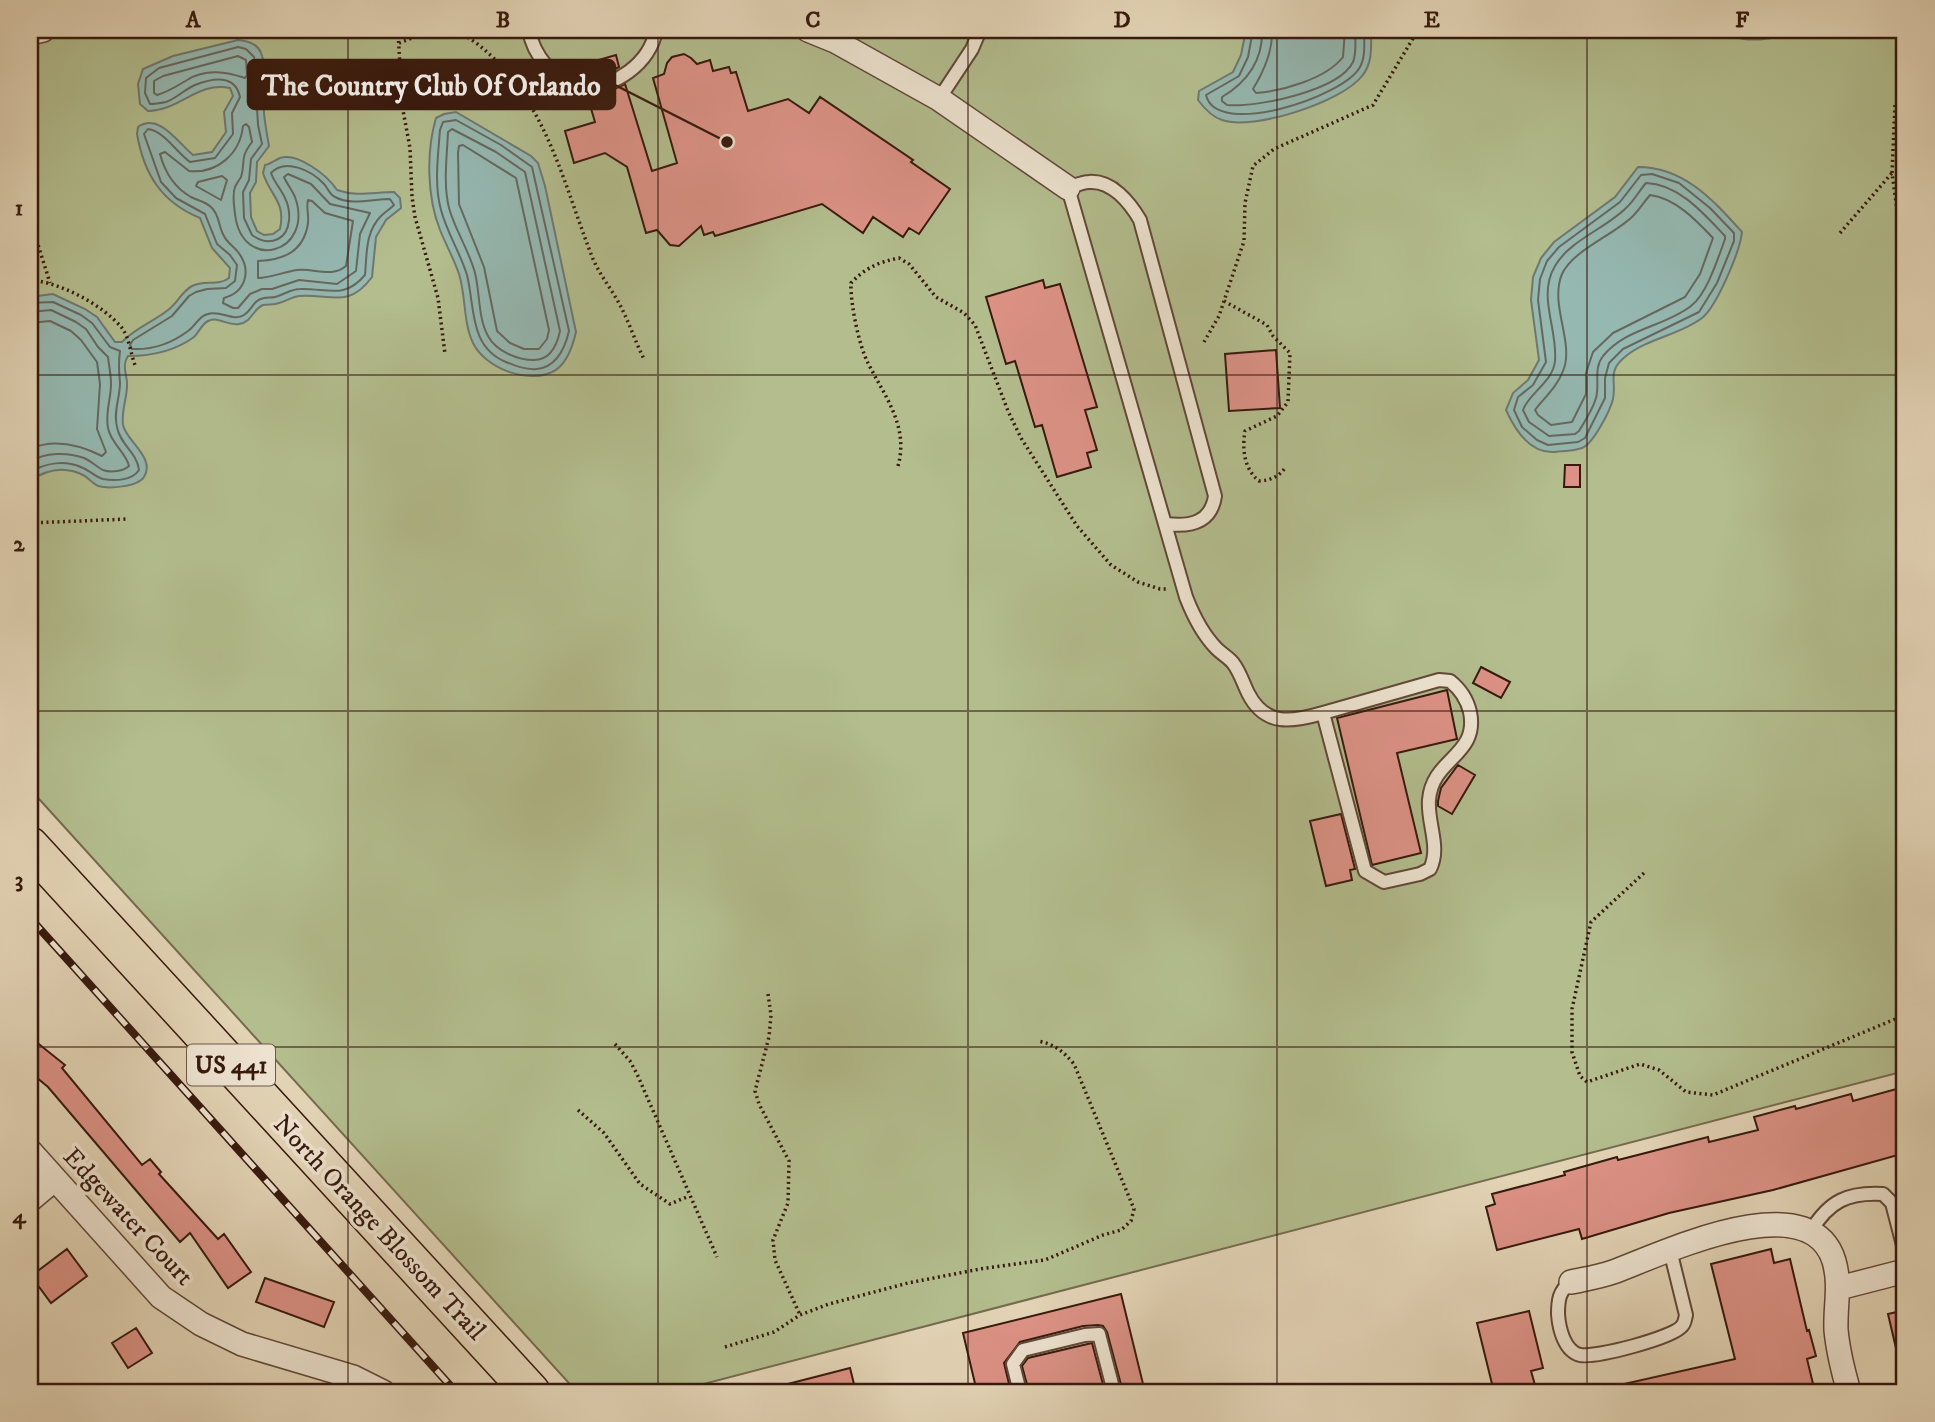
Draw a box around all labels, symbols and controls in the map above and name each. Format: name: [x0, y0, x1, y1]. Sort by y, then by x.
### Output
text: A: [185, 6, 202, 35]
text: B: [496, 6, 510, 35]
text: C: [805, 6, 821, 35]
text: D: [1113, 6, 1131, 35]
text: E: [1424, 6, 1440, 35]
text: F: [1735, 6, 1750, 35]
callout: The Country Club Of Orlando: [248, 60, 615, 109]
text: The Country Club Of Orlando: [260, 69, 601, 104]
text: 1: [15, 194, 23, 223]
text: 2: [13, 530, 25, 559]
text: 3: [15, 866, 23, 895]
road number: US 441: [187, 1044, 275, 1086]
street label: North Orange Blossom Trail: [266, 1108, 492, 1348]
street label: Edgewater Court: [55, 1141, 200, 1293]
text: 4: [12, 1202, 27, 1231]

